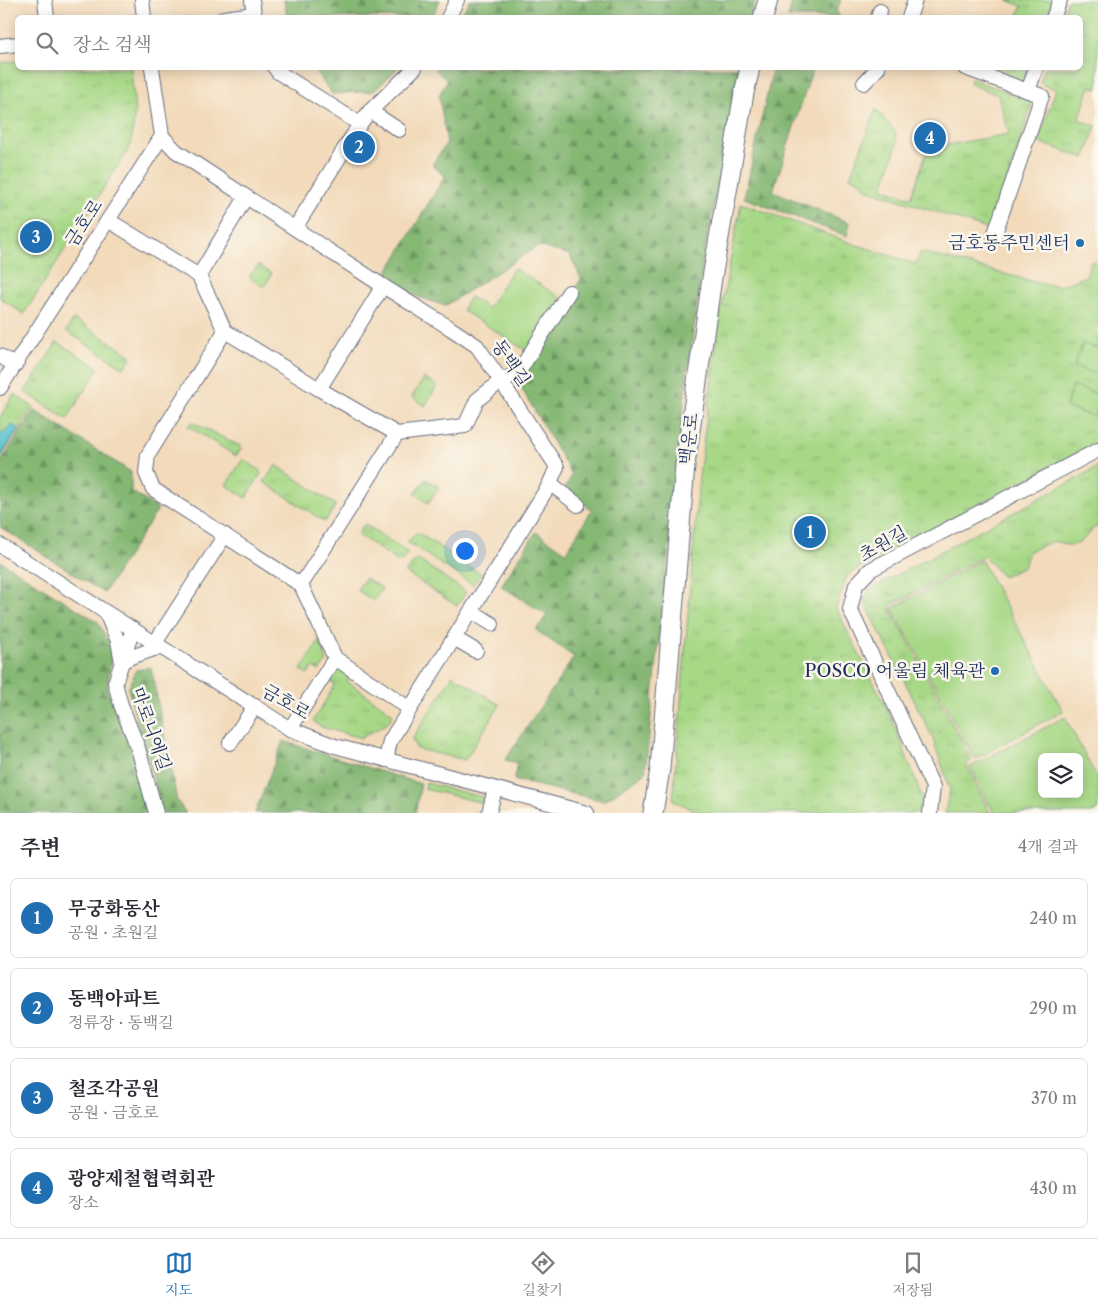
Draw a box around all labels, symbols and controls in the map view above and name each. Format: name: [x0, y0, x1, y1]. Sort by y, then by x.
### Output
search box: [15, 15, 1083, 70]
icon: search: [33, 29, 61, 57]
text: 장소 검색: [73, 33, 151, 56]
pin: 4: [914, 119, 946, 157]
pin: 2: [343, 128, 375, 166]
street label: 금호로: [61, 195, 107, 251]
pin: 3: [20, 218, 52, 256]
place label: 금호동주민센터: [948, 232, 1070, 254]
marker: 금호동주민센터: [1074, 237, 1086, 249]
street label: 동백길: [487, 335, 535, 391]
street label: 백운로: [675, 412, 703, 466]
pin: 1: [794, 513, 826, 551]
street label: 초원길: [855, 521, 911, 567]
your location: [452, 538, 478, 564]
place label: POSCO 어울림 체육관: [805, 660, 986, 682]
marker: POSCO 어울림 체육관: [989, 665, 1001, 677]
street label: 금호로: [258, 679, 314, 725]
street label: 마로니에길: [126, 684, 176, 774]
map controls: [1038, 753, 1083, 798]
button: layers: [1038, 753, 1083, 798]
text: 주변: [20, 835, 61, 860]
text: 4개 결과: [1018, 836, 1078, 856]
text: 무궁화동산: [68, 897, 160, 920]
text: 1: [33, 908, 41, 928]
text: 240 m: [1029, 908, 1077, 928]
text: 공원 · 초원길: [68, 922, 158, 942]
text: 동백아파트: [68, 987, 160, 1010]
text: 2: [32, 998, 42, 1018]
text: 290 m: [1029, 998, 1077, 1018]
text: 정류장 · 동백길: [68, 1012, 174, 1032]
text: 철조각공원: [68, 1077, 160, 1100]
text: 3: [32, 1088, 42, 1108]
text: 370 m: [1031, 1088, 1077, 1108]
text: 공원 · 금호로: [68, 1102, 158, 1122]
text: 광양제철협력회관: [68, 1167, 215, 1190]
text: 4: [32, 1178, 42, 1198]
text: 430 m: [1030, 1178, 1077, 1198]
text: 장소: [68, 1192, 99, 1212]
tab: 지도: [165, 1249, 193, 1299]
tab: 길찾기: [522, 1249, 563, 1299]
tab: 저장됨: [893, 1249, 933, 1299]

